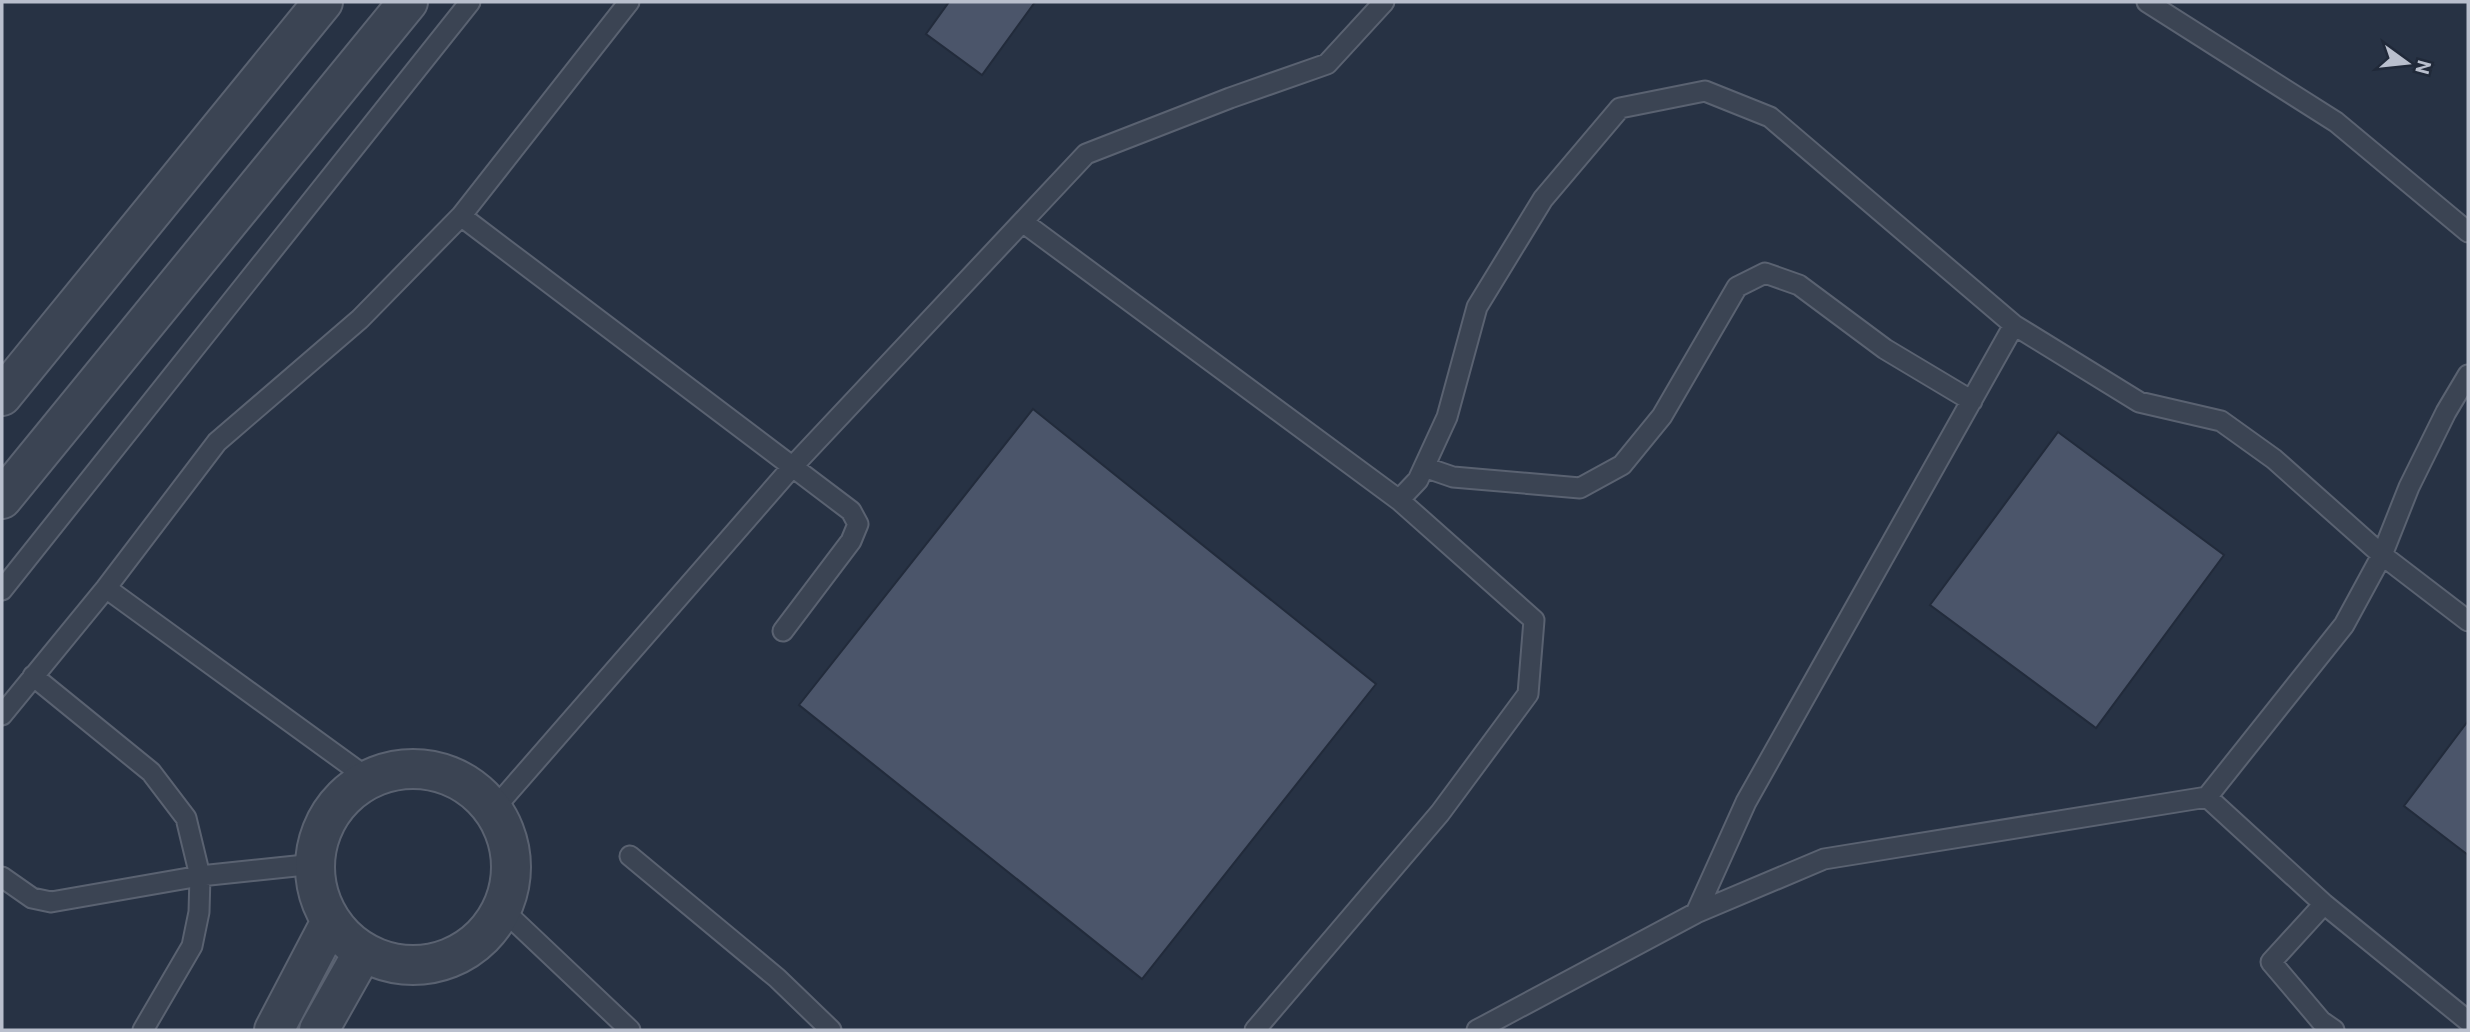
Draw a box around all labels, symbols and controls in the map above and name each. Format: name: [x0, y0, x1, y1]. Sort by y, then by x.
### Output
north arrow: [2372, 28, 2442, 98]
text: N: [2410, 58, 2436, 77]

